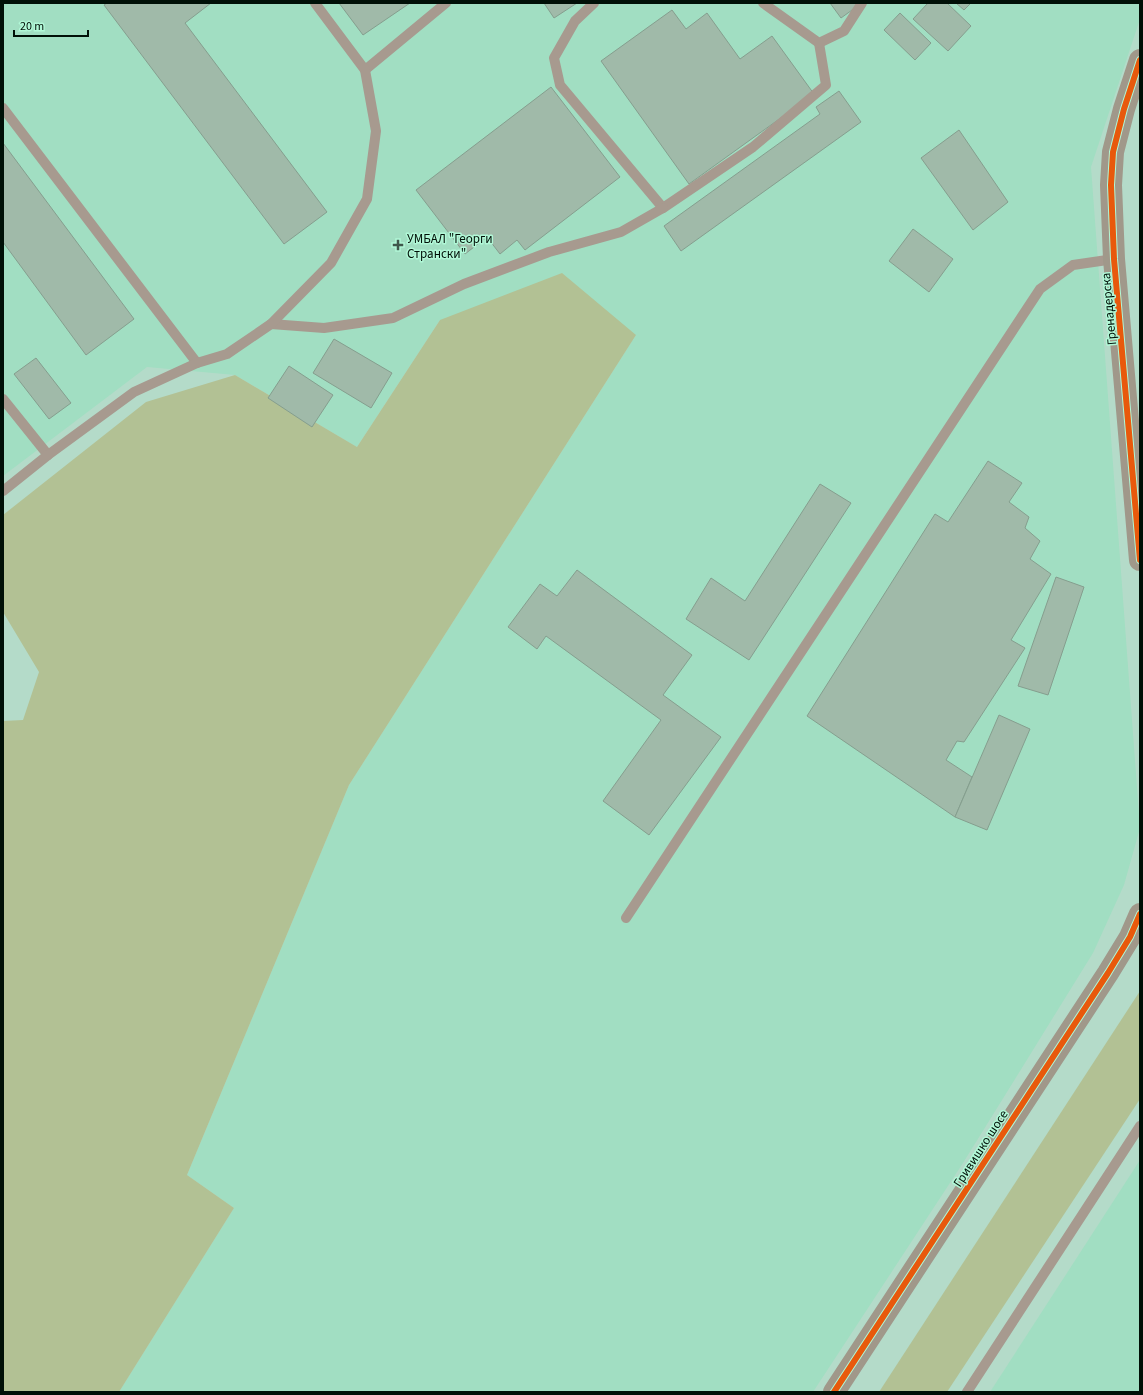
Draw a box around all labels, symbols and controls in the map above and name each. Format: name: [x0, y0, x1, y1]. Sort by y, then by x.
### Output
scale bar: [14, 12, 88, 38]
text: 20 m: [20, 18, 44, 35]
place label: УМБАЛ "Георги Странски": [407, 230, 493, 263]
marker: УМБАЛ "Георги Странски": [392, 239, 404, 251]
street label: Гренадерска: [1097, 272, 1121, 346]
street label: Гривишко шосе: [949, 1106, 1013, 1191]

